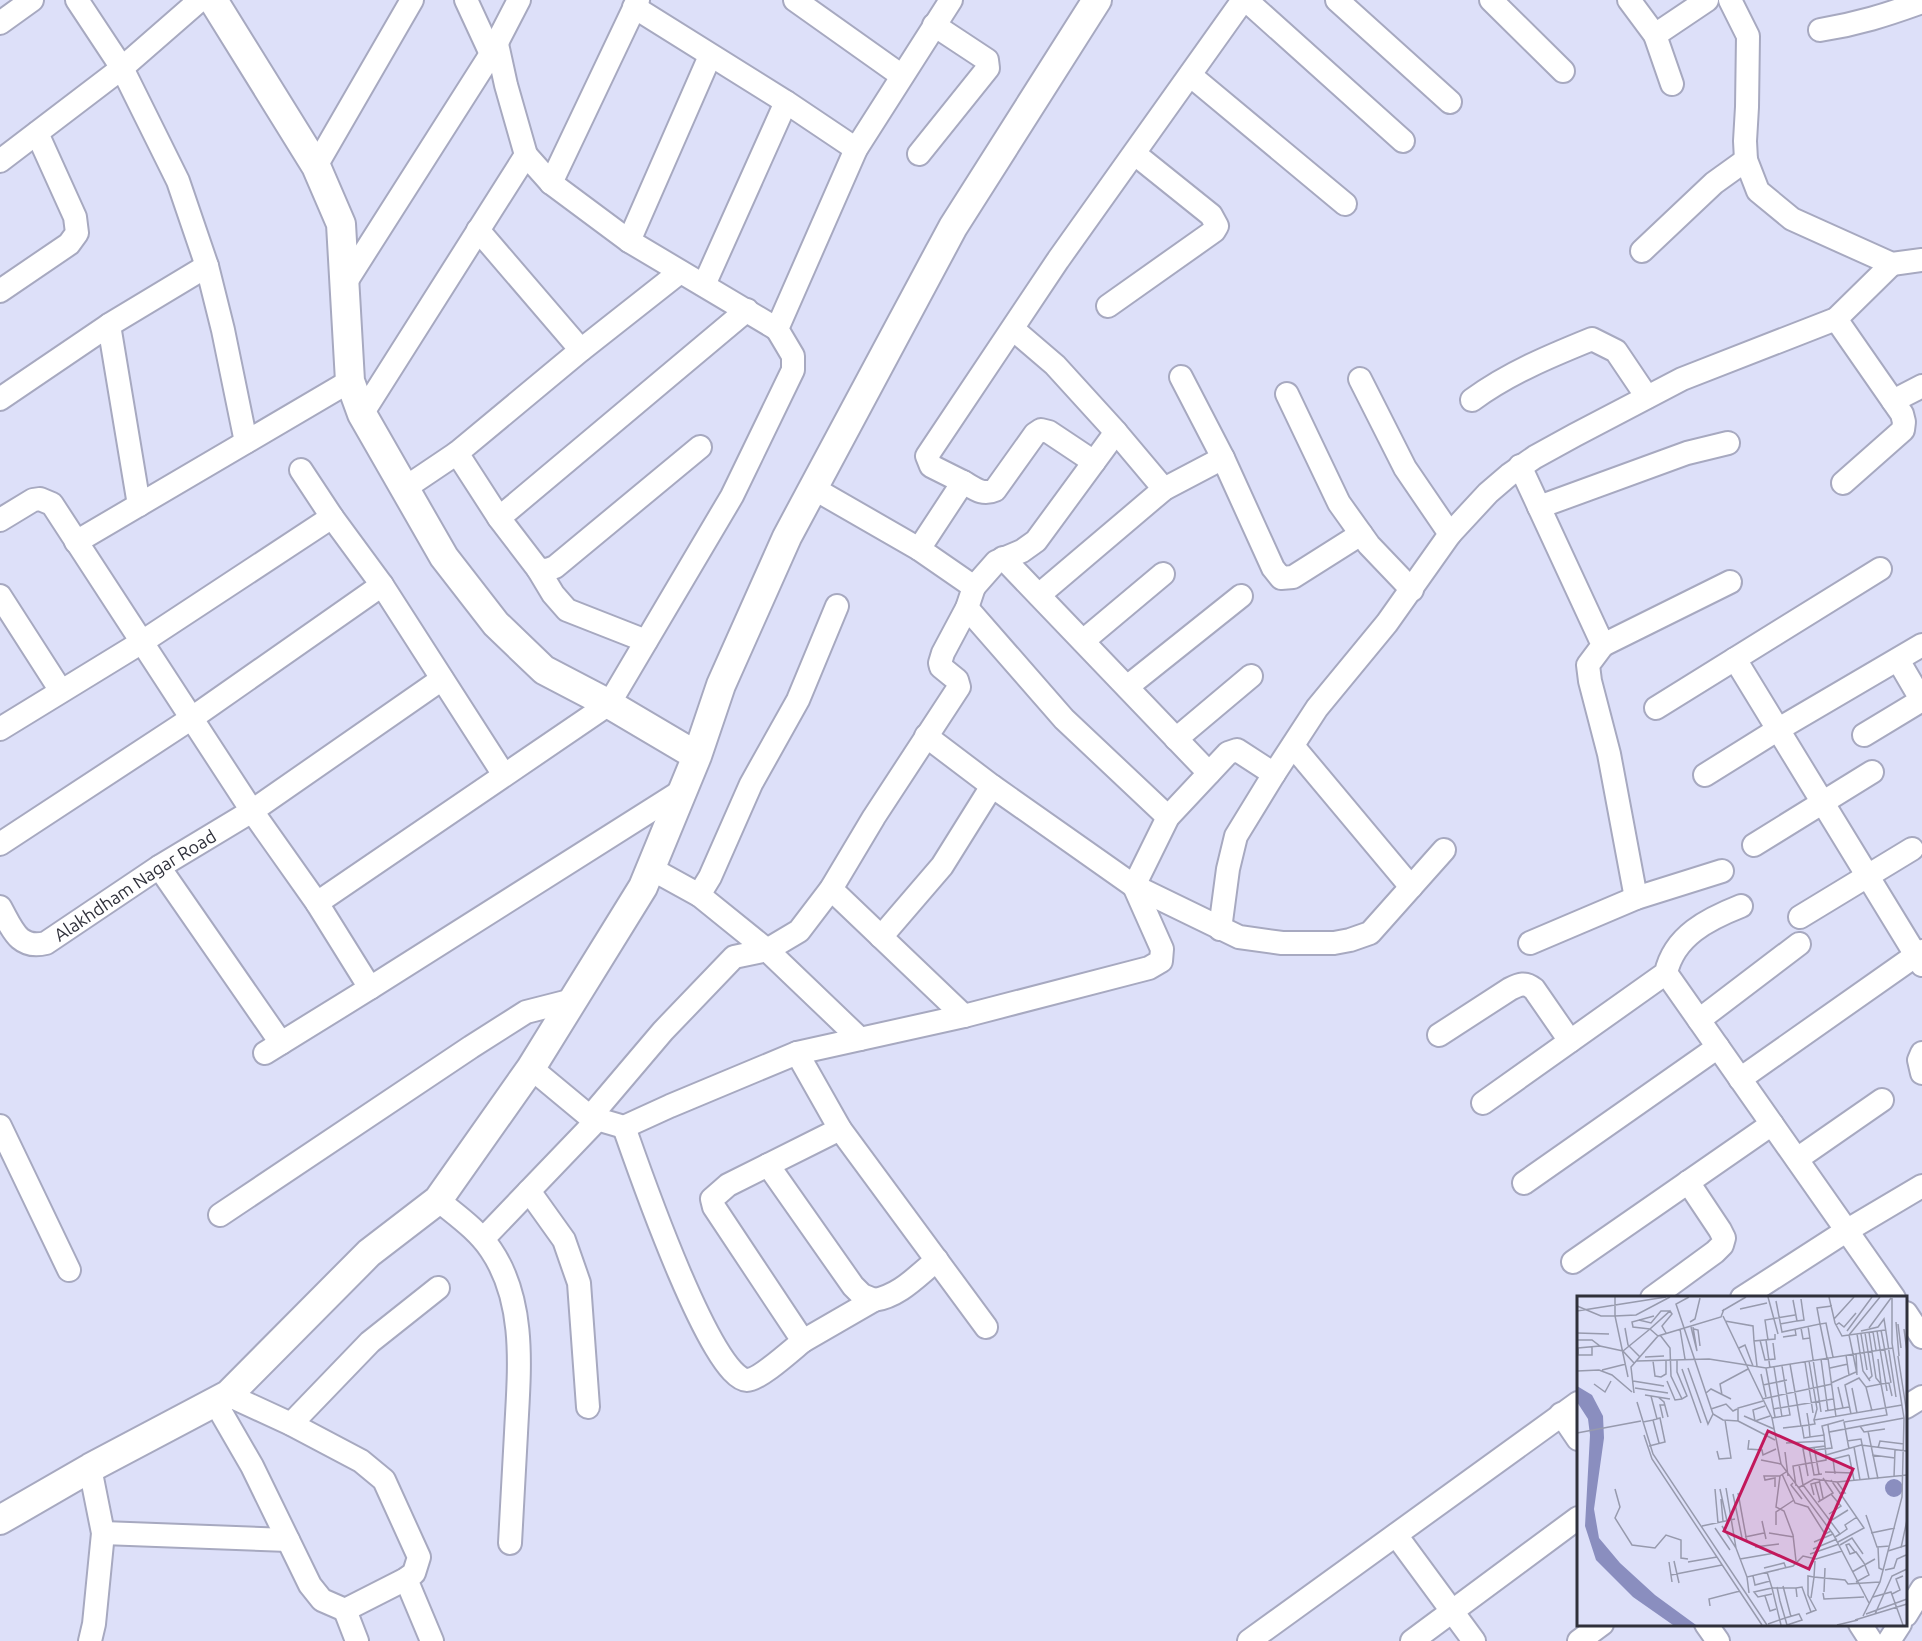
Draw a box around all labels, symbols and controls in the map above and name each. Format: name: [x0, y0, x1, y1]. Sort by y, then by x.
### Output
street label: Alakhdham Nagar Road: [50, 825, 219, 945]
inset map: [1577, 1296, 1907, 1626]

